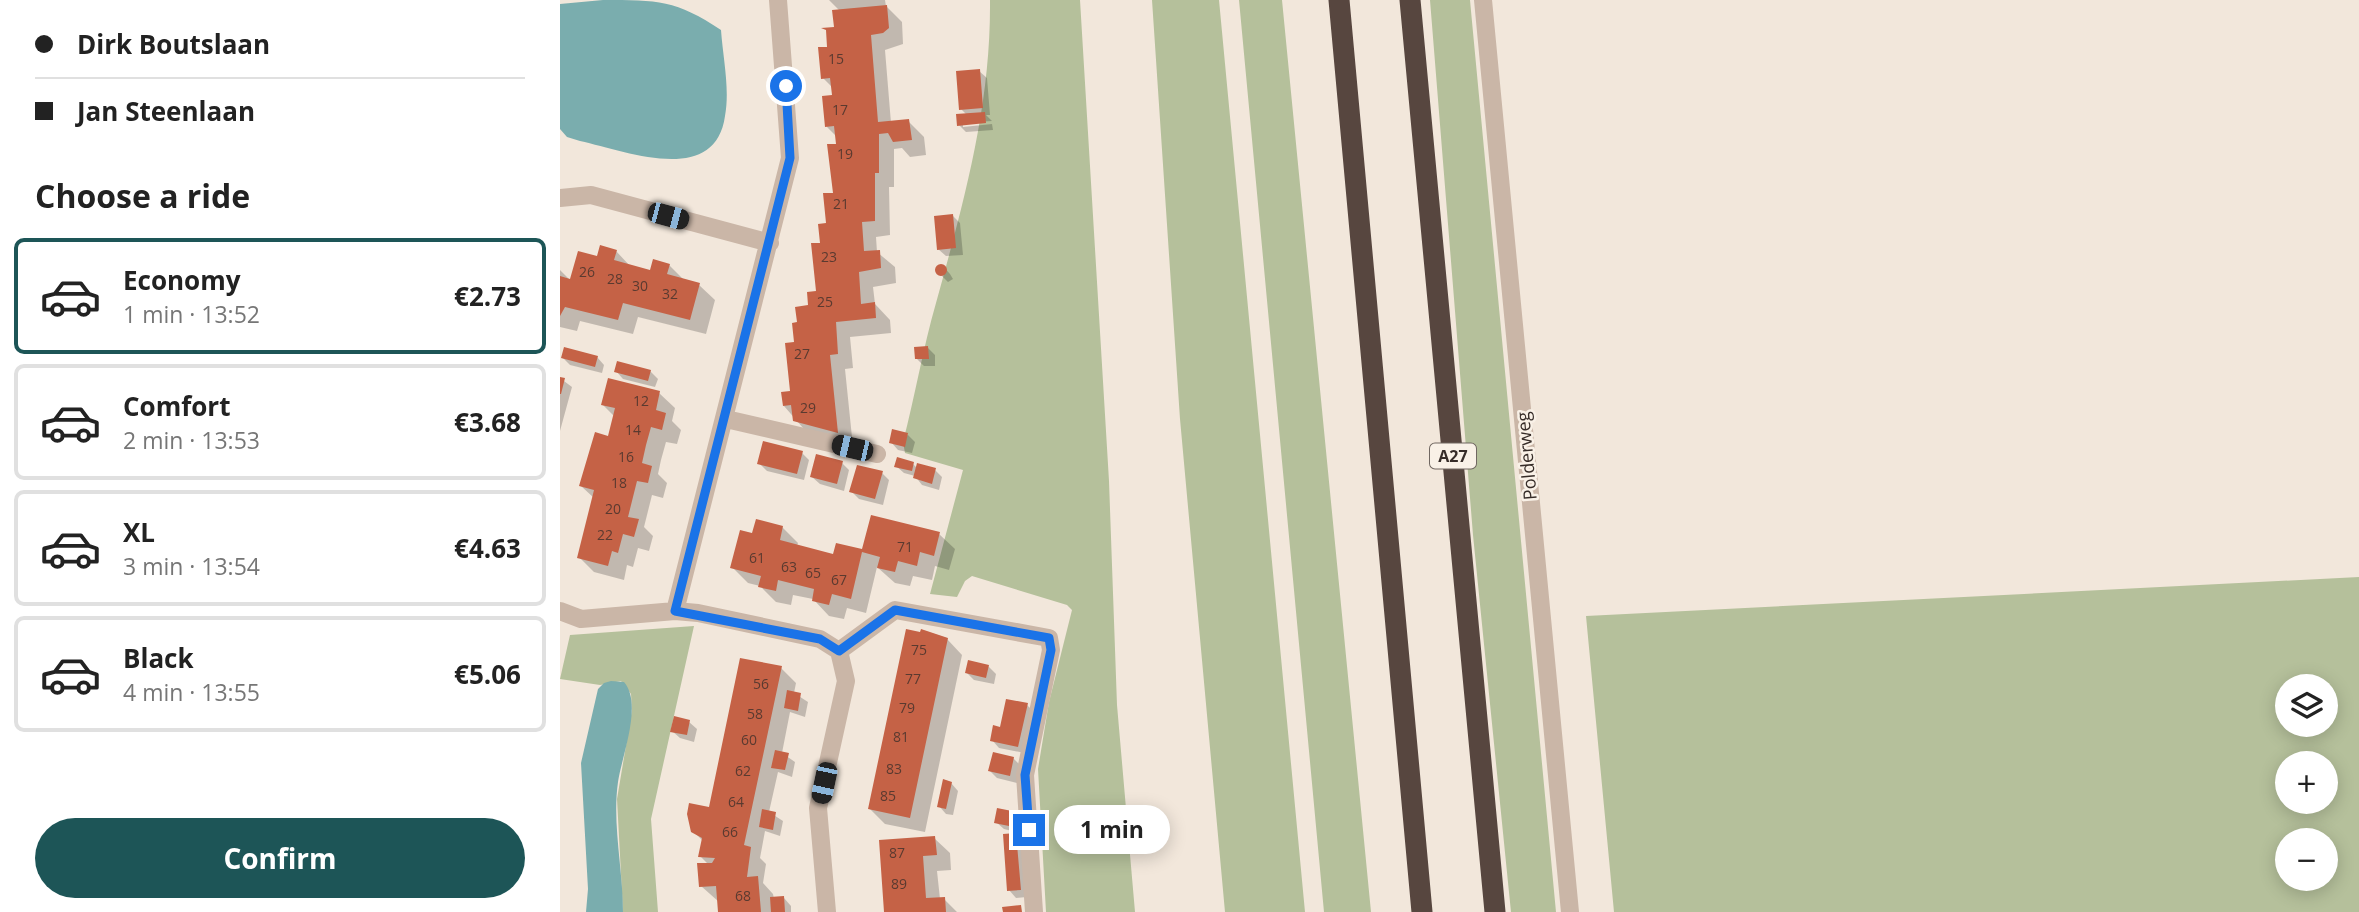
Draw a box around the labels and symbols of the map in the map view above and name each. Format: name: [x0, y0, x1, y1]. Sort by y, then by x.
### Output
house number: 15: [828, 49, 844, 68]
route start: [770, 70, 802, 102]
house number: 17: [832, 100, 848, 119]
house number: 19: [837, 144, 853, 163]
house number: 21: [833, 194, 849, 213]
car: [645, 200, 692, 232]
house number: 23: [821, 247, 837, 266]
house number: 26: [579, 262, 595, 281]
house number: 28: [607, 269, 623, 288]
house number: 30: [632, 276, 648, 295]
house number: 32: [662, 284, 678, 303]
house number: 25: [817, 292, 833, 311]
house number: 27: [794, 344, 810, 363]
house number: 12: [633, 391, 649, 410]
house number: 29: [800, 398, 816, 417]
street label: Polderweg: [1510, 411, 1542, 501]
house number: 14: [625, 420, 641, 439]
car: [830, 433, 875, 463]
road number: A27: [1430, 444, 1476, 468]
house number: 16: [618, 447, 634, 466]
house number: 18: [611, 473, 627, 492]
house number: 20: [605, 499, 621, 518]
house number: 22: [597, 525, 613, 544]
house number: 71: [897, 537, 913, 556]
house number: 61: [749, 548, 765, 567]
house number: 63: [781, 557, 797, 576]
house number: 65: [805, 563, 821, 582]
house number: 67: [831, 570, 847, 589]
house number: 75: [911, 640, 927, 659]
house number: 77: [905, 669, 921, 688]
house number: 56: [753, 674, 769, 693]
house number: 79: [899, 698, 915, 717]
house number: 58: [747, 704, 763, 723]
house number: 81: [893, 727, 909, 746]
house number: 60: [741, 730, 757, 749]
house number: 83: [886, 759, 902, 778]
car: [810, 760, 839, 806]
house number: 62: [735, 761, 751, 780]
house number: 85: [880, 786, 896, 805]
house number: 64: [728, 792, 744, 811]
callout: 1 min: [1054, 806, 1169, 854]
route end: [1013, 814, 1045, 846]
house number: 66: [722, 822, 738, 841]
house number: 87: [889, 843, 905, 862]
house number: 89: [891, 874, 907, 893]
house number: 68: [735, 886, 751, 905]

